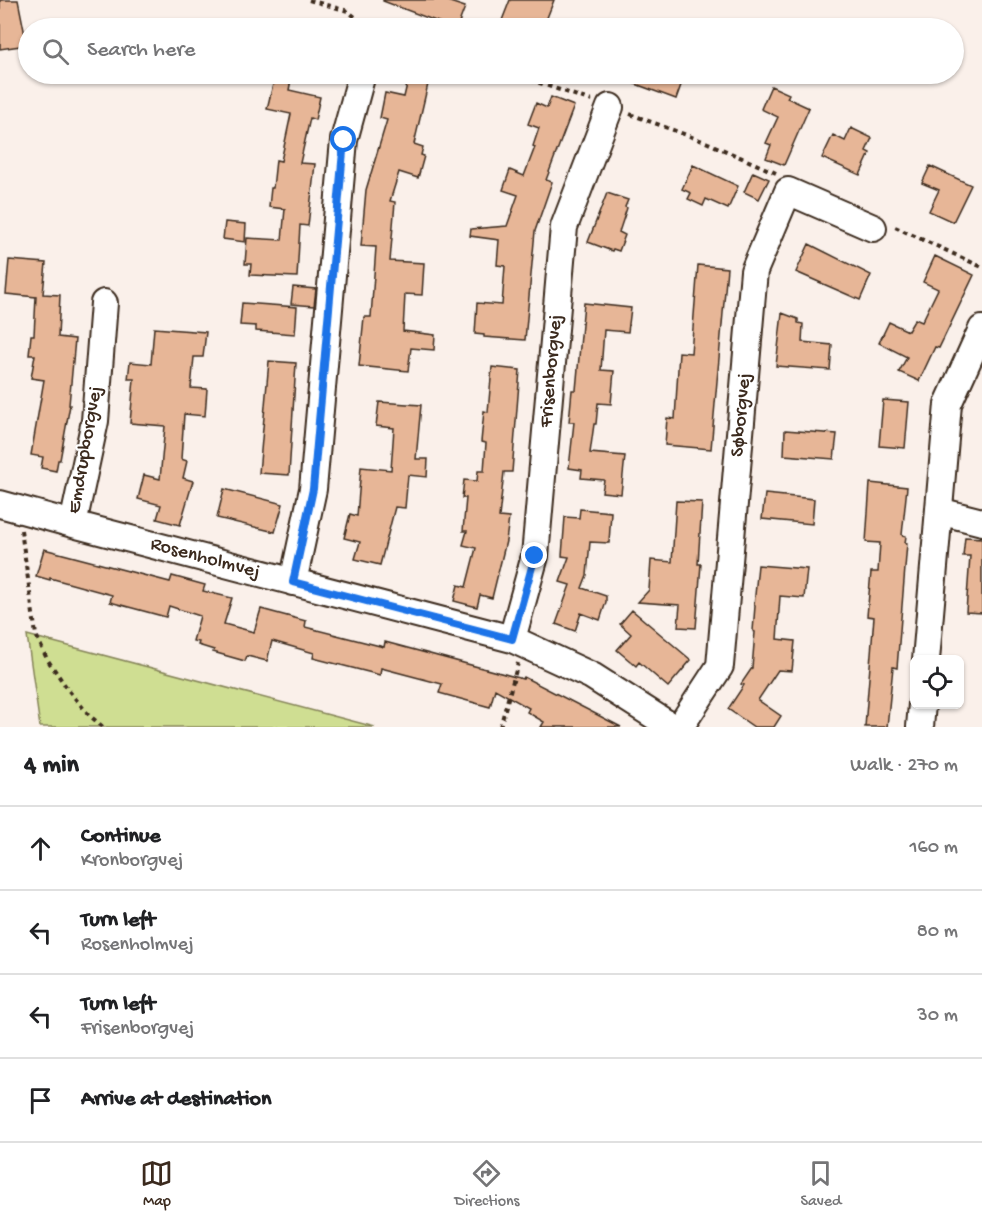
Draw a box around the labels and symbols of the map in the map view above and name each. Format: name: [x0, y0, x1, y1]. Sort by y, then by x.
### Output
route start: [330, 126, 356, 152]
street label: Frisenborgvej: [536, 314, 568, 429]
street label: Søborgvej: [727, 372, 757, 458]
street label: Emdrupborgvej: [63, 384, 109, 516]
street label: Rosenholmvej: [148, 533, 262, 585]
route end: [521, 542, 547, 568]

